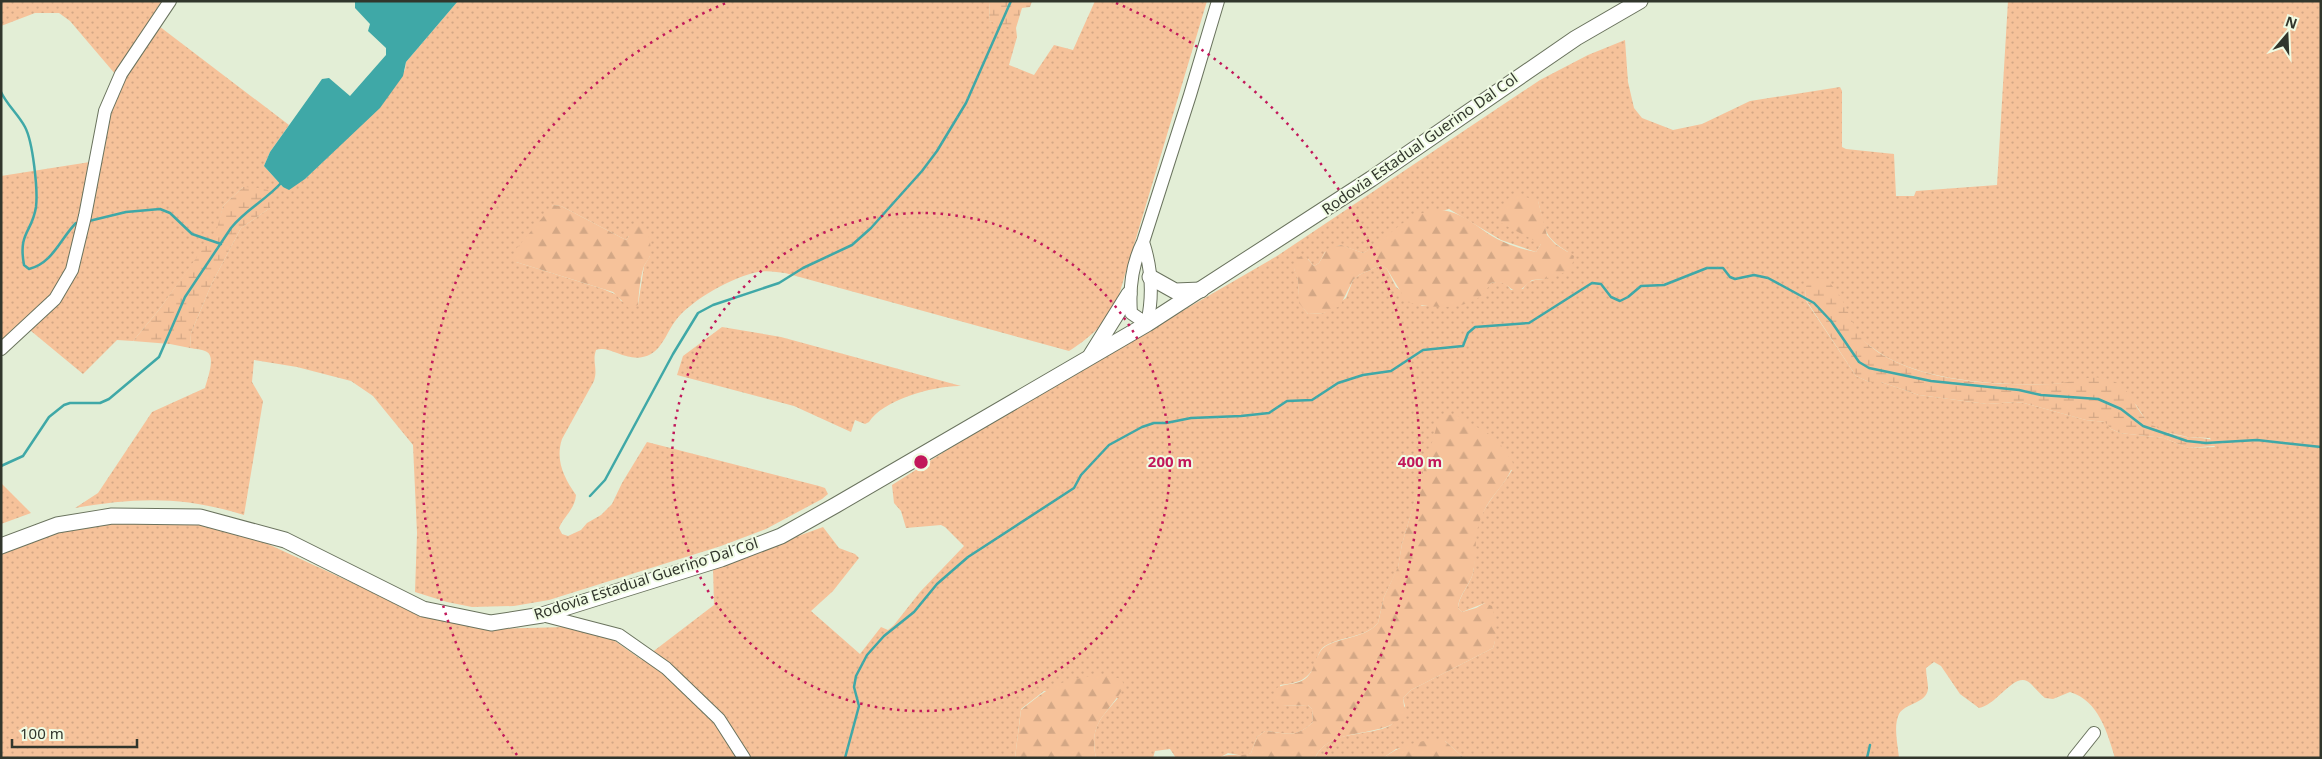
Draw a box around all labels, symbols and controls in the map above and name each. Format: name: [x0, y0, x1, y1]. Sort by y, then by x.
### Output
north arrow: [2262, 10, 2312, 60]
text: N: [2283, 11, 2300, 33]
street label: Rodovia Estadual Guerino Dal Col: [1318, 68, 1521, 219]
text: 200 m: [1148, 451, 1192, 471]
text: 400 m: [1398, 451, 1442, 471]
centre of rings: [912, 453, 930, 471]
street label: Rodovia Estadual Guerino Dal Col: [531, 532, 760, 624]
scale bar: [12, 716, 138, 748]
text: 100 m: [20, 723, 64, 743]

